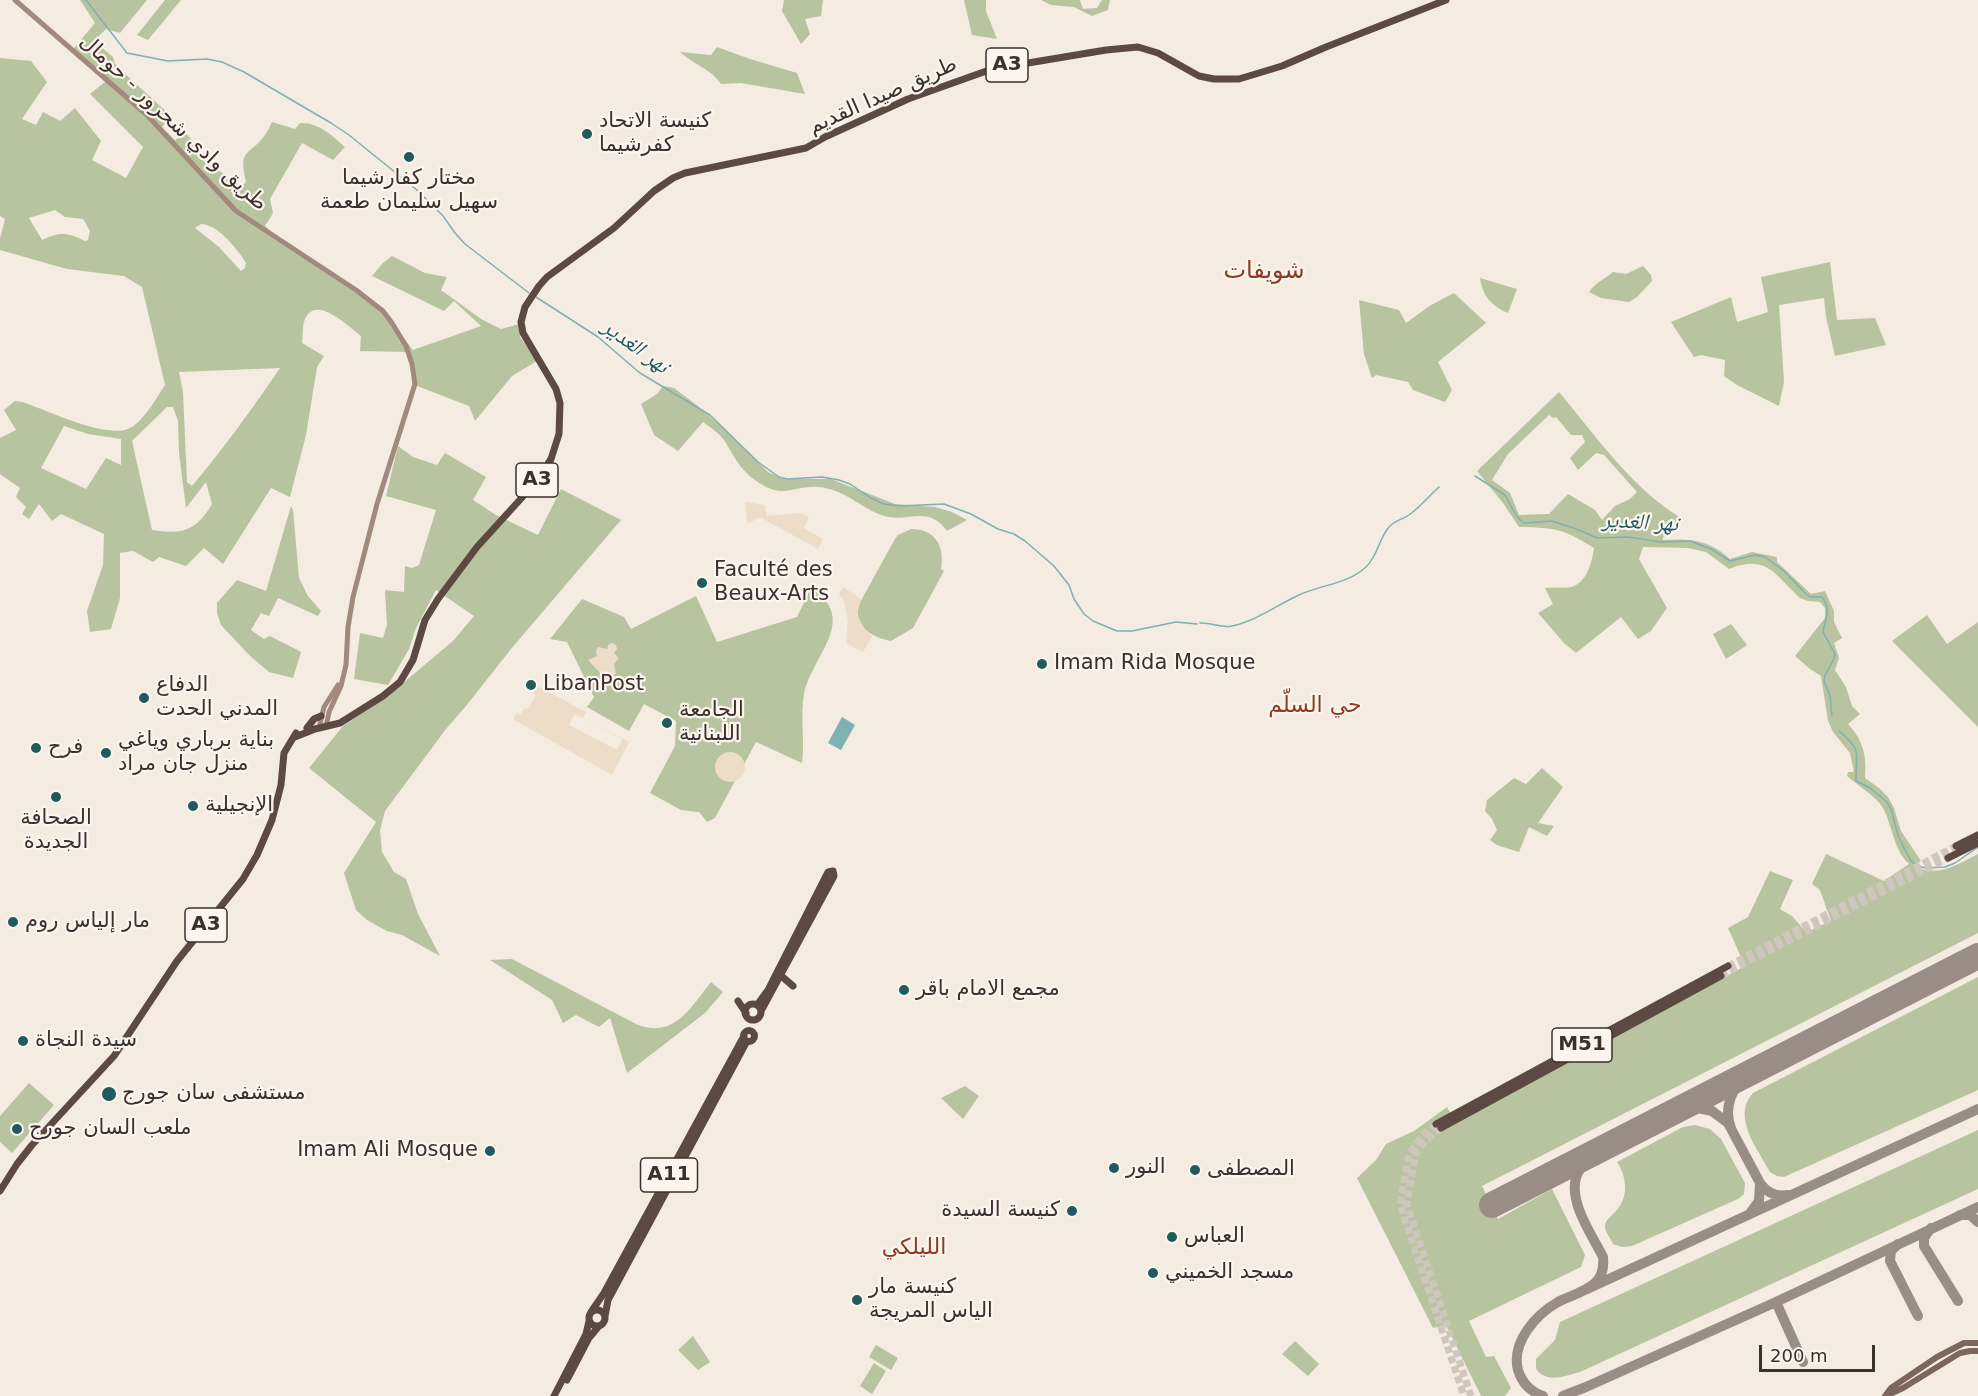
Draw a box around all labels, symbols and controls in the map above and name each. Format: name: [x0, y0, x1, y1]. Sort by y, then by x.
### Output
street label: طريق وادي شحرور - حومال: [74, 29, 272, 217]
road number: A3: [986, 48, 1028, 82]
street label: طريق صيدا القديم: [805, 52, 961, 140]
place label: كنيسة الاتحاد كفرشيما: [599, 109, 711, 159]
marker: كنيسة الاتحاد كفرشيما: [580, 127, 594, 141]
marker: مختار كفارشيما سهيل سليمان طعمة: [402, 150, 416, 164]
place label: مختار كفارشيما سهيل سليمان طعمة: [320, 166, 498, 216]
district label: شويفات: [1223, 258, 1305, 286]
water label: نهر الغدير: [596, 314, 674, 380]
road number: A3: [516, 463, 558, 497]
water label: نهر الغدير: [1601, 508, 1679, 538]
place label: Faculté des Beaux-Arts: [714, 558, 833, 608]
marker: Faculté des Beaux-Arts: [695, 576, 709, 590]
place label: Imam Rida Mosque: [1054, 651, 1255, 677]
marker: Imam Rida Mosque: [1035, 657, 1049, 671]
place label: LibanPost: [543, 672, 644, 698]
place label: الدفاع المدني الحدت: [156, 673, 278, 723]
marker: LibanPost: [524, 678, 538, 692]
marker: الدفاع المدني الحدت: [137, 691, 151, 705]
district label: حي السلّم: [1268, 693, 1362, 719]
place label: الجامعة اللبنانية: [679, 698, 744, 748]
marker: الجامعة اللبنانية: [660, 716, 674, 730]
place label: بناية برباري وياغي منزل جان مراد: [118, 728, 274, 778]
place label: فرح: [48, 735, 83, 761]
marker: فرح: [29, 741, 43, 755]
marker: بناية برباري وياغي منزل جان مراد: [99, 746, 113, 760]
marker: الصحافة الجديدة: [49, 790, 63, 804]
place label: الإنجيلية: [205, 793, 273, 819]
marker: الإنجيلية: [186, 799, 200, 813]
place label: الصحافة الجديدة: [20, 806, 92, 856]
road number: A3: [185, 908, 227, 942]
place label: مار إلياس روم: [25, 909, 150, 935]
marker: مار إلياس روم: [6, 915, 20, 929]
place label: مجمع الامام باقر: [916, 977, 1060, 1003]
marker: مجمع الامام باقر: [897, 983, 911, 997]
place label: سيدة النجاة: [35, 1028, 137, 1054]
road number: M51: [1552, 1028, 1612, 1062]
marker: سيدة النجاة: [16, 1034, 30, 1048]
place label: مستشفى سان جورج: [122, 1081, 305, 1107]
marker: مستشفى سان جورج: [100, 1085, 118, 1103]
place label: ملعب السان جورج: [29, 1116, 192, 1142]
marker: ملعب السان جورج: [10, 1122, 24, 1136]
place label: Imam Ali Mosque: [297, 1138, 478, 1164]
marker: Imam Ali Mosque: [483, 1144, 497, 1158]
place label: النور: [1126, 1155, 1166, 1181]
place label: المصطفى: [1207, 1157, 1295, 1183]
road number: A11: [640, 1158, 698, 1192]
marker: النور: [1107, 1161, 1121, 1175]
marker: المصطفى: [1188, 1163, 1202, 1177]
place label: كنيسة السيدة: [941, 1198, 1060, 1224]
marker: كنيسة السيدة: [1065, 1204, 1079, 1218]
place label: العباس: [1184, 1224, 1245, 1250]
marker: العباس: [1165, 1230, 1179, 1244]
district label: الليلكي: [882, 1235, 946, 1261]
place label: مسجد الخميني: [1165, 1260, 1294, 1286]
marker: مسجد الخميني: [1146, 1266, 1160, 1280]
place label: كنيسة مار الياس المريجة: [869, 1275, 993, 1325]
marker: كنيسة مار الياس المريجة: [850, 1293, 864, 1307]
scale bar: [1762, 1333, 1878, 1371]
text: 200 m: [1770, 1345, 1828, 1366]

